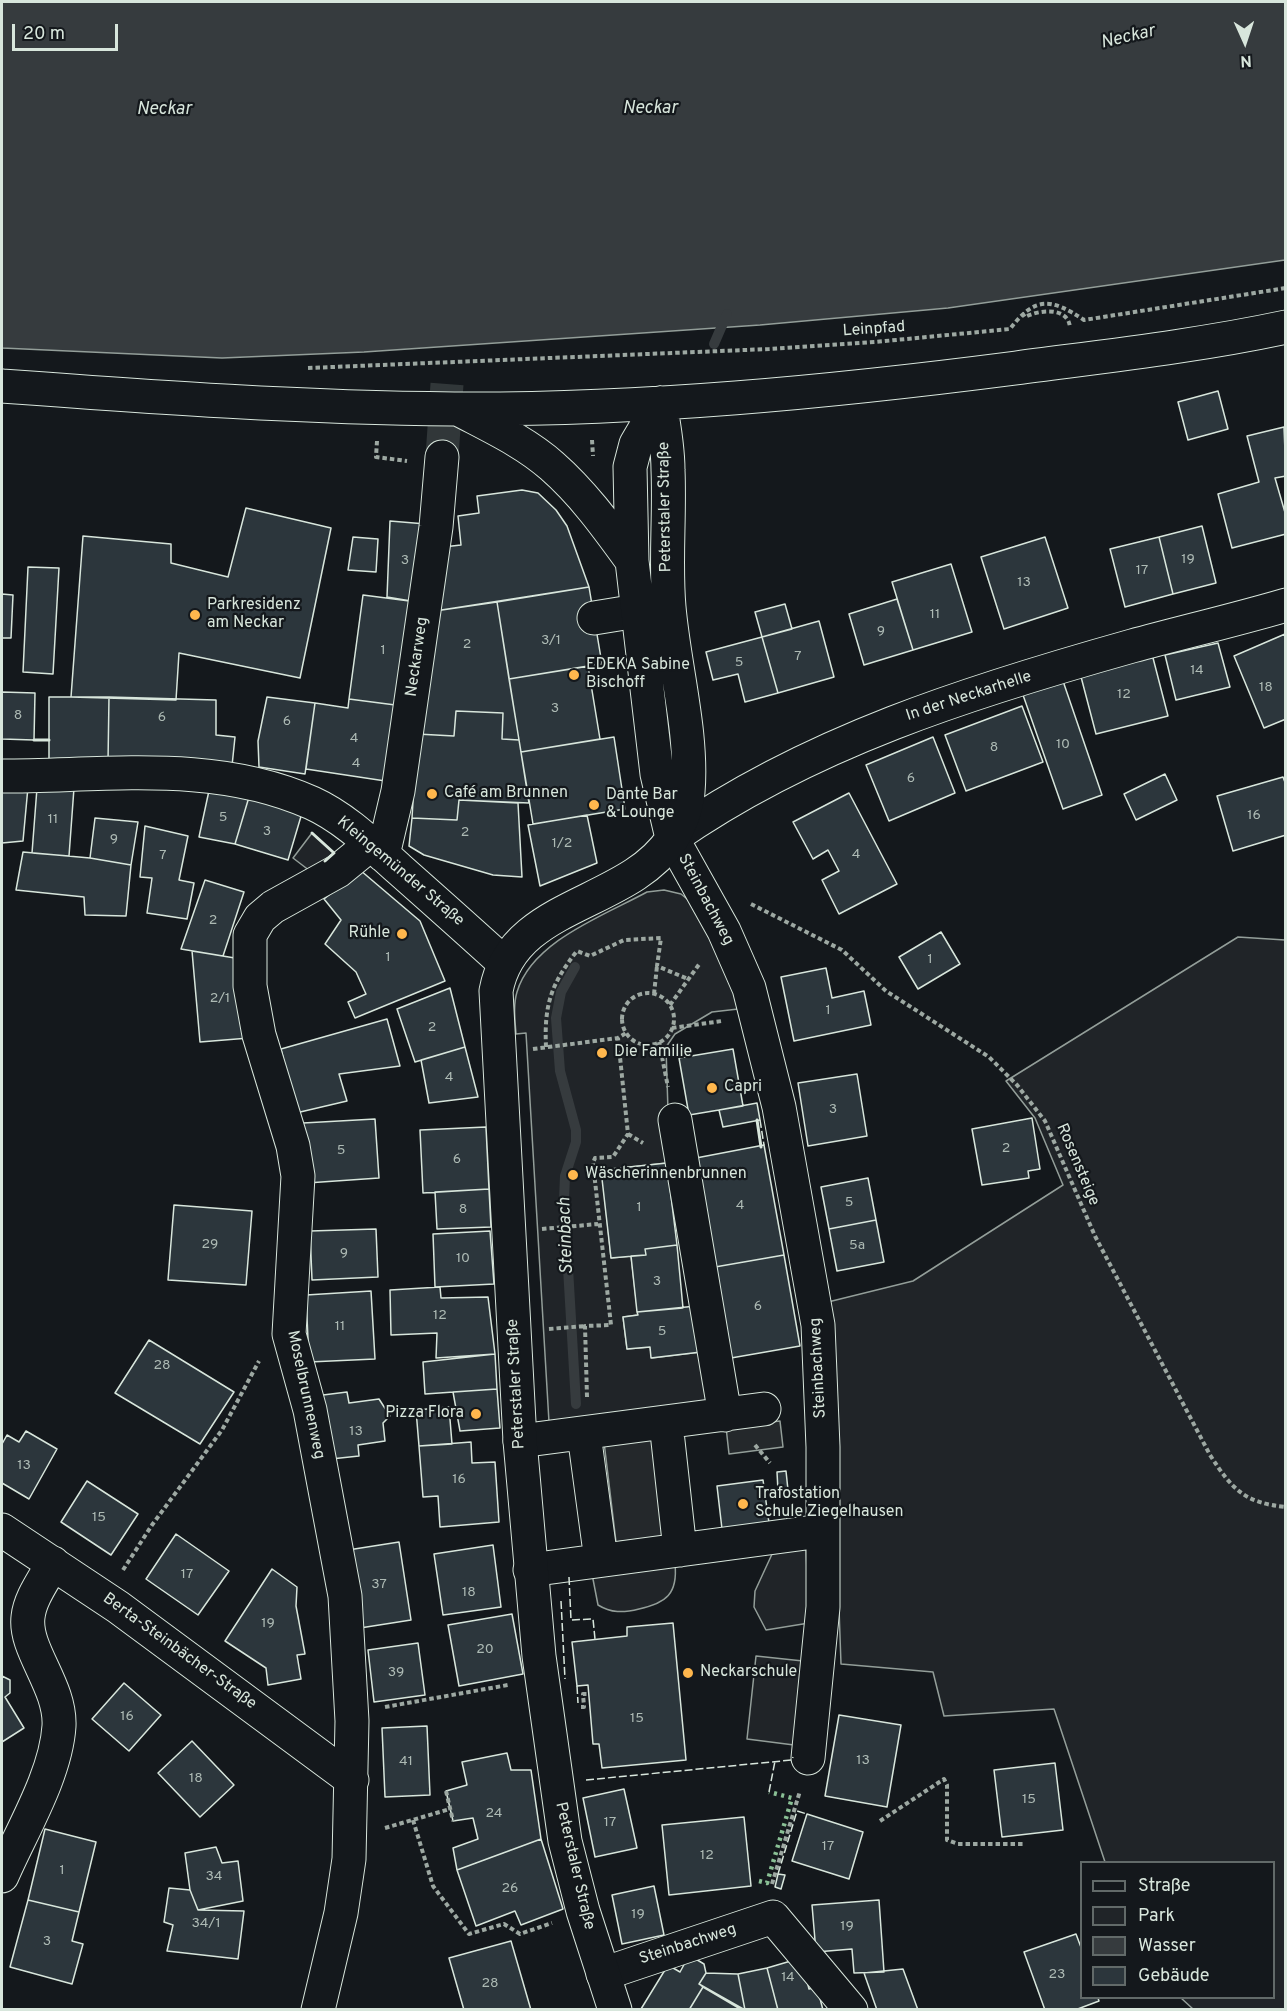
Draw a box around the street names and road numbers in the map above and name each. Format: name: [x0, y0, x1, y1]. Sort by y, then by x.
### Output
street label: Leinpfad: [842, 318, 906, 342]
street label: Peterstaler Straße: [655, 442, 677, 572]
street label: Neckarweg: [403, 616, 433, 698]
street label: In der Neckarhelle: [904, 668, 1034, 726]
street label: Kleingemünder Straße: [332, 813, 468, 931]
street label: Steinbachweg: [673, 851, 737, 949]
street label: Rosensteige: [1051, 1121, 1103, 1209]
street label: Steinbachweg: [807, 1317, 831, 1419]
street label: Peterstaler Straße: [504, 1318, 530, 1450]
street label: Moselbrunnenweg: [282, 1329, 328, 1461]
street label: Berta-Steinbächer-Straße: [98, 1590, 260, 1714]
street label: Peterstaler Straße: [550, 1800, 598, 1932]
street label: Steinbachweg: [637, 1920, 739, 1970]

